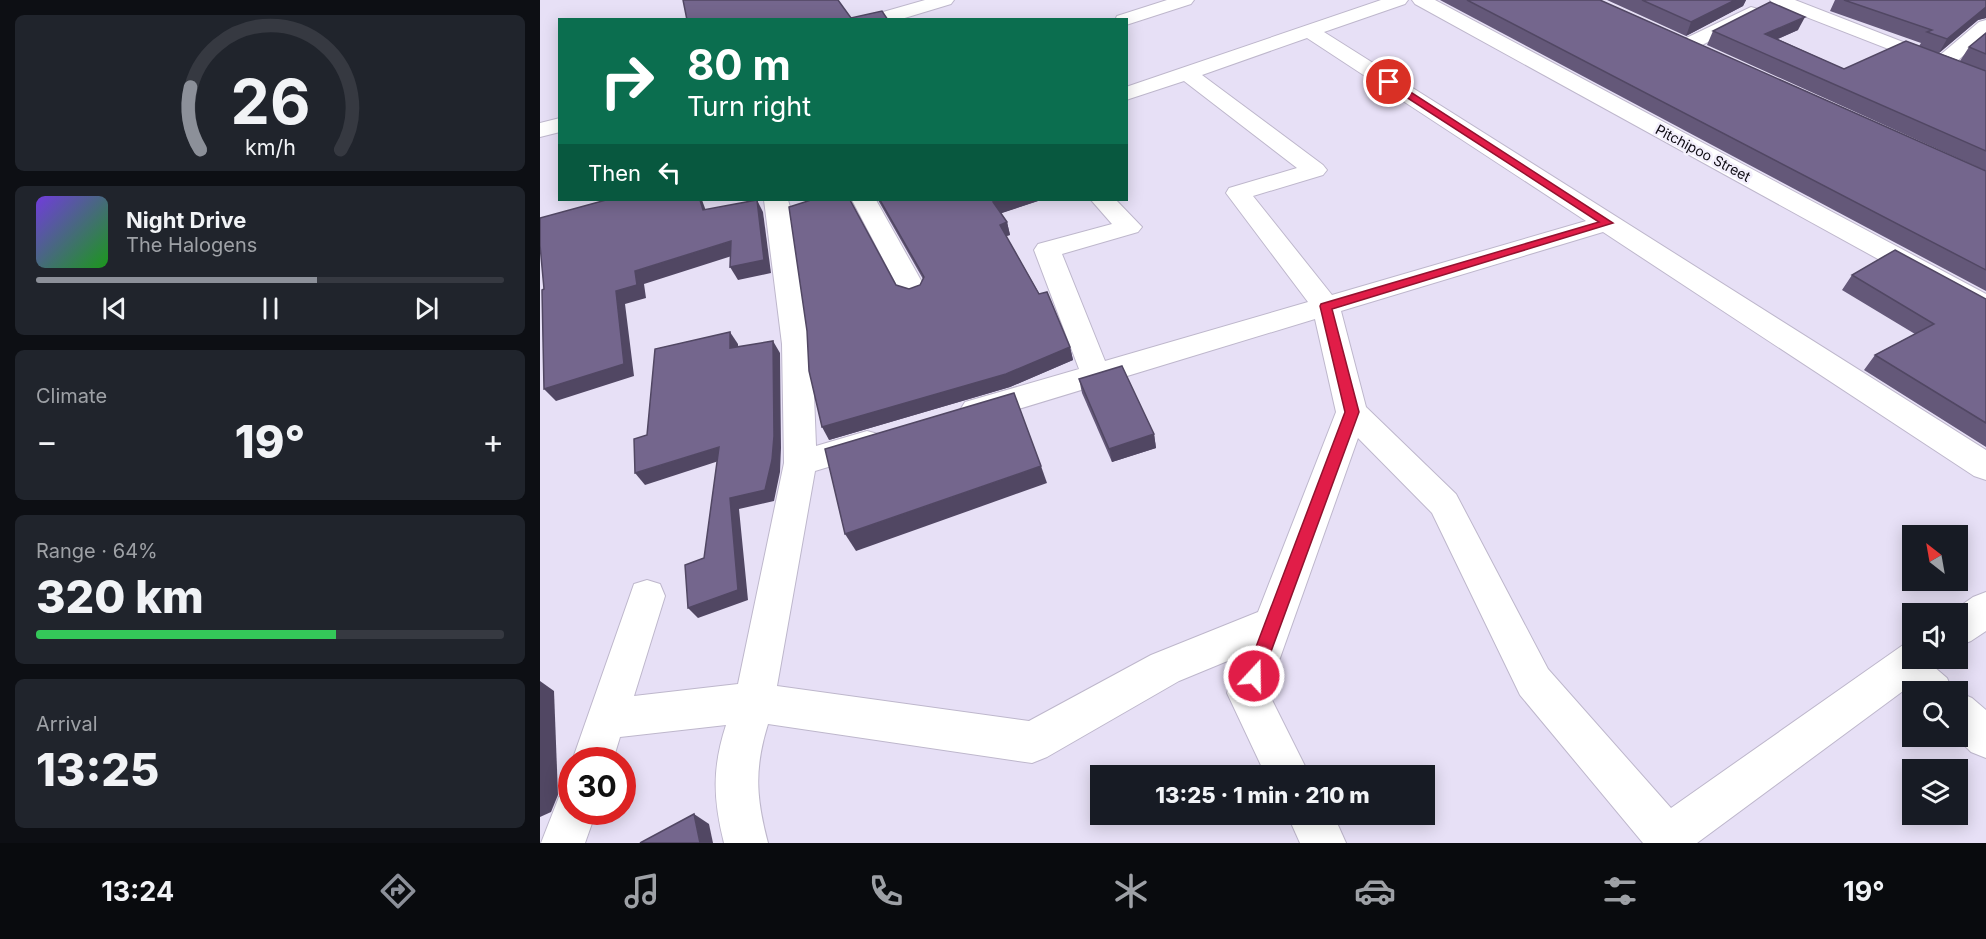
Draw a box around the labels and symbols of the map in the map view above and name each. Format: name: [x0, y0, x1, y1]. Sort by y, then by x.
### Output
pin: [1363, 56, 1414, 107]
street label: Pitchipoo Street: [1653, 120, 1754, 185]
north arrow: [1902, 525, 1968, 591]
position arrow: [1222, 644, 1286, 708]
speed limit sign: 30: [558, 747, 636, 825]

